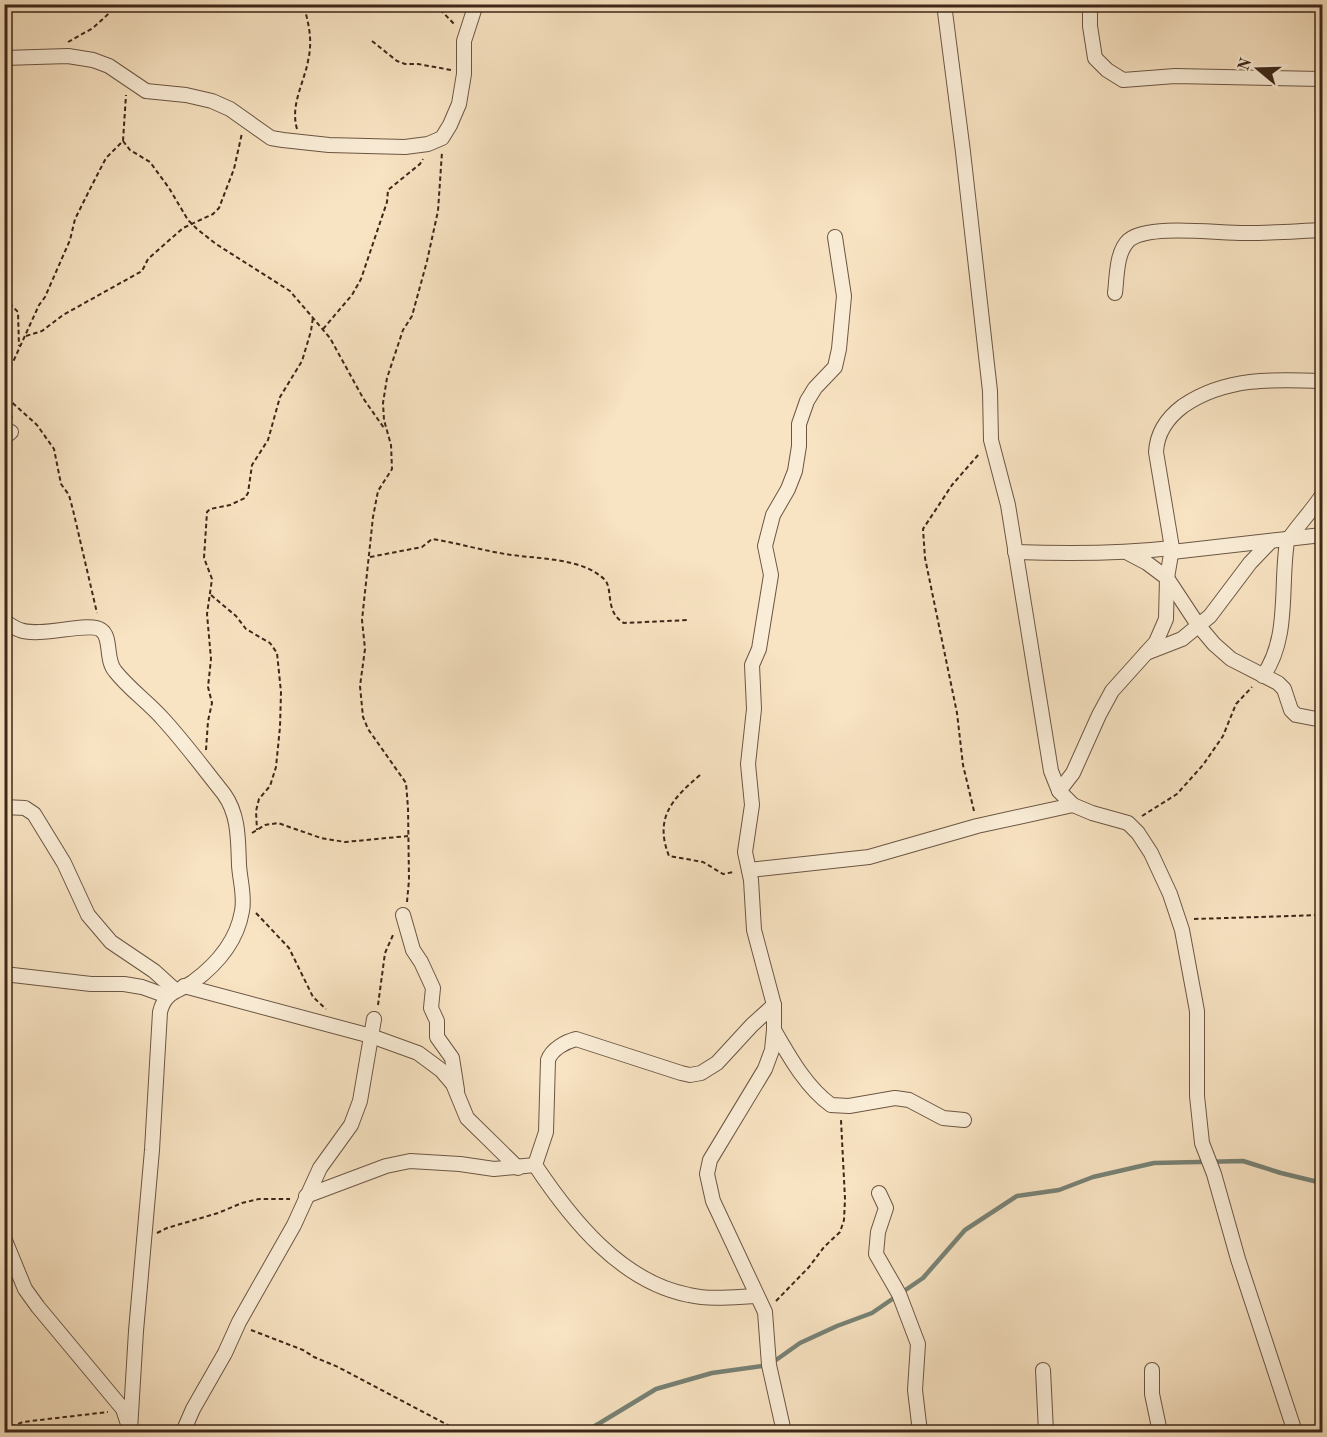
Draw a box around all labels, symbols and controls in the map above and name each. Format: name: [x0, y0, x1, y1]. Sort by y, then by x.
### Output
north arrow: [1228, 39, 1288, 99]
text: N: [1236, 56, 1256, 73]

